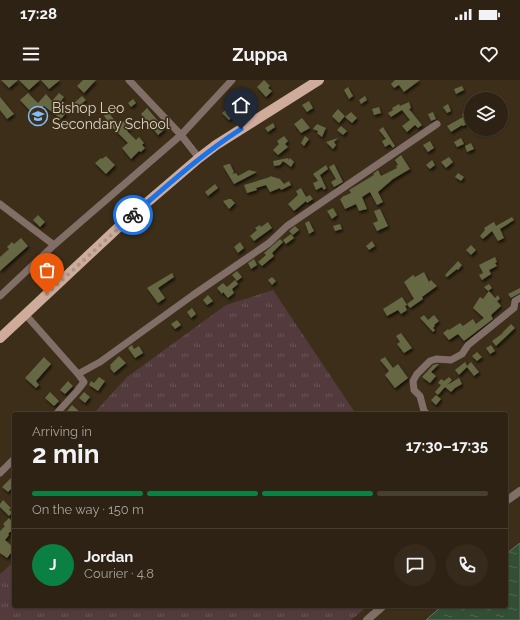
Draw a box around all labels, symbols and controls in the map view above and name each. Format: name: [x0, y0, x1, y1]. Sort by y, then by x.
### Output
text: 17:28: [20, 5, 57, 23]
icon: menu: [20, 43, 42, 65]
icon: heart: [478, 43, 500, 65]
text: Zuppa: [232, 44, 288, 65]
pin: [224, 88, 258, 129]
map controls: [464, 92, 508, 136]
button: layers: [464, 92, 508, 136]
icon: home: [230, 94, 252, 116]
place label: Bishop Leo Secondary School: [52, 100, 170, 132]
school or university icon: Bishop Leo Secondary School: [27, 105, 49, 127]
courier: [113, 195, 153, 235]
icon: bike: [122, 204, 144, 226]
pin: [30, 253, 64, 294]
icon: bag: [36, 259, 58, 281]
text: Arriving in: [32, 424, 92, 439]
text: 17:30–17:35: [406, 437, 488, 455]
text: 2 min: [32, 439, 99, 469]
text: On the way · 150 m: [32, 502, 144, 517]
button: chat: [394, 544, 436, 586]
button: phone: [446, 544, 488, 586]
text: Jordan: [84, 548, 133, 566]
text: J: [49, 556, 57, 574]
text: Courier · 4.8: [84, 566, 154, 581]

